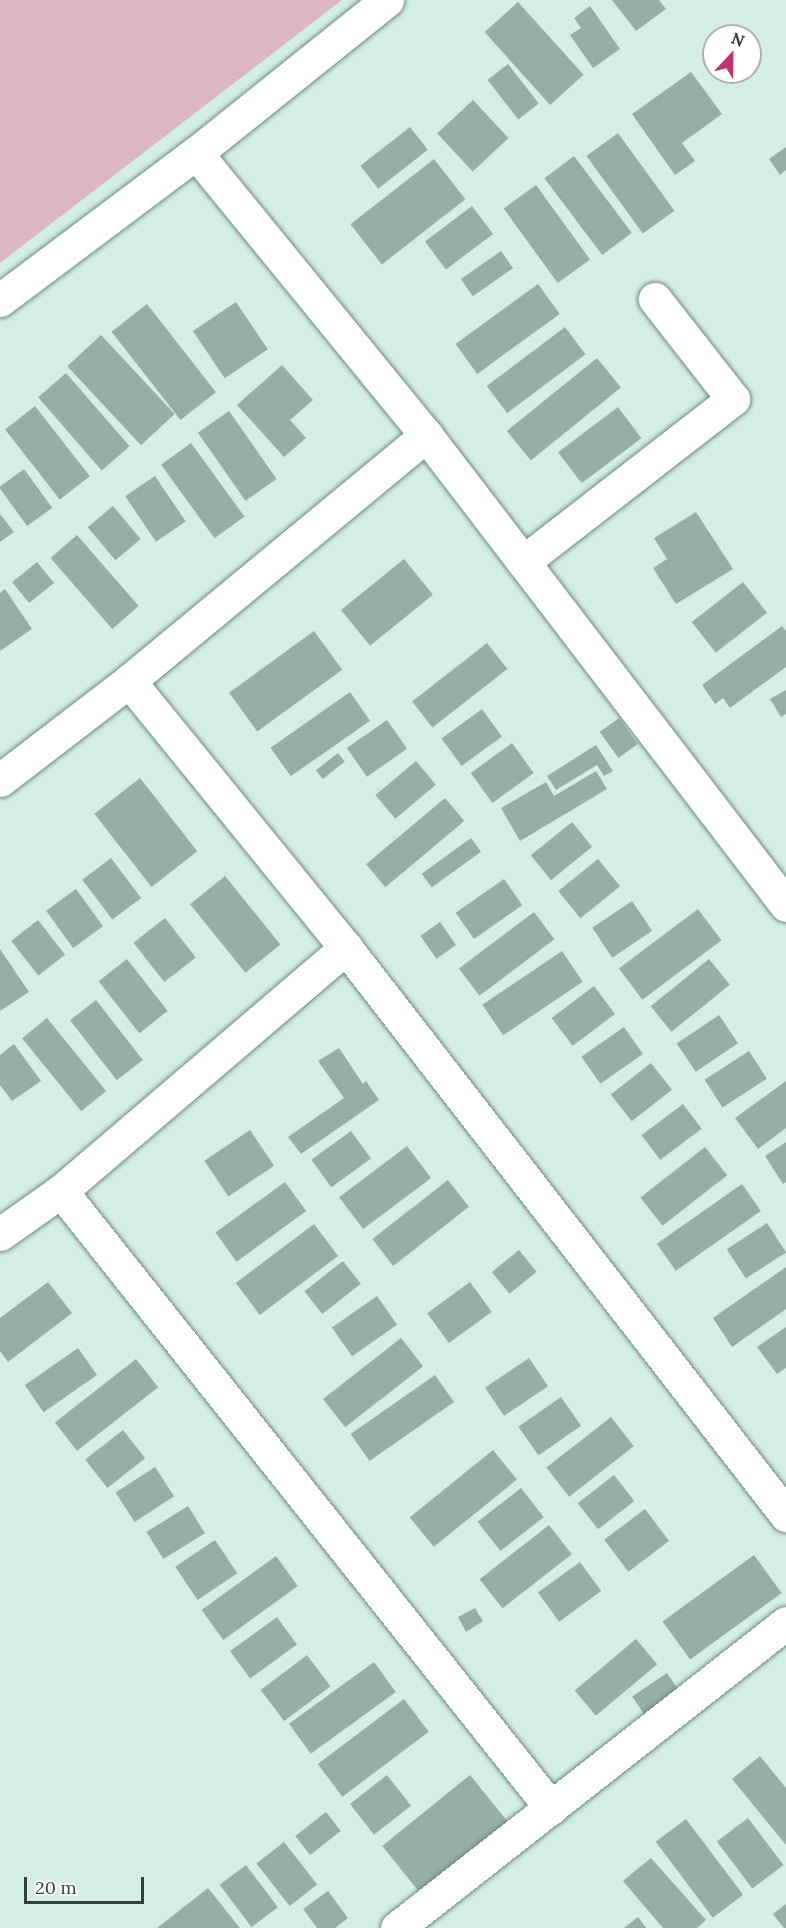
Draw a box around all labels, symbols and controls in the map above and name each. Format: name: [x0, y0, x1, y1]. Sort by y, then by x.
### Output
north arrow: [702, 24, 762, 84]
text: N: [729, 28, 747, 51]
scale bar: [27, 1865, 147, 1903]
text: 20 m: [35, 1876, 77, 1899]

